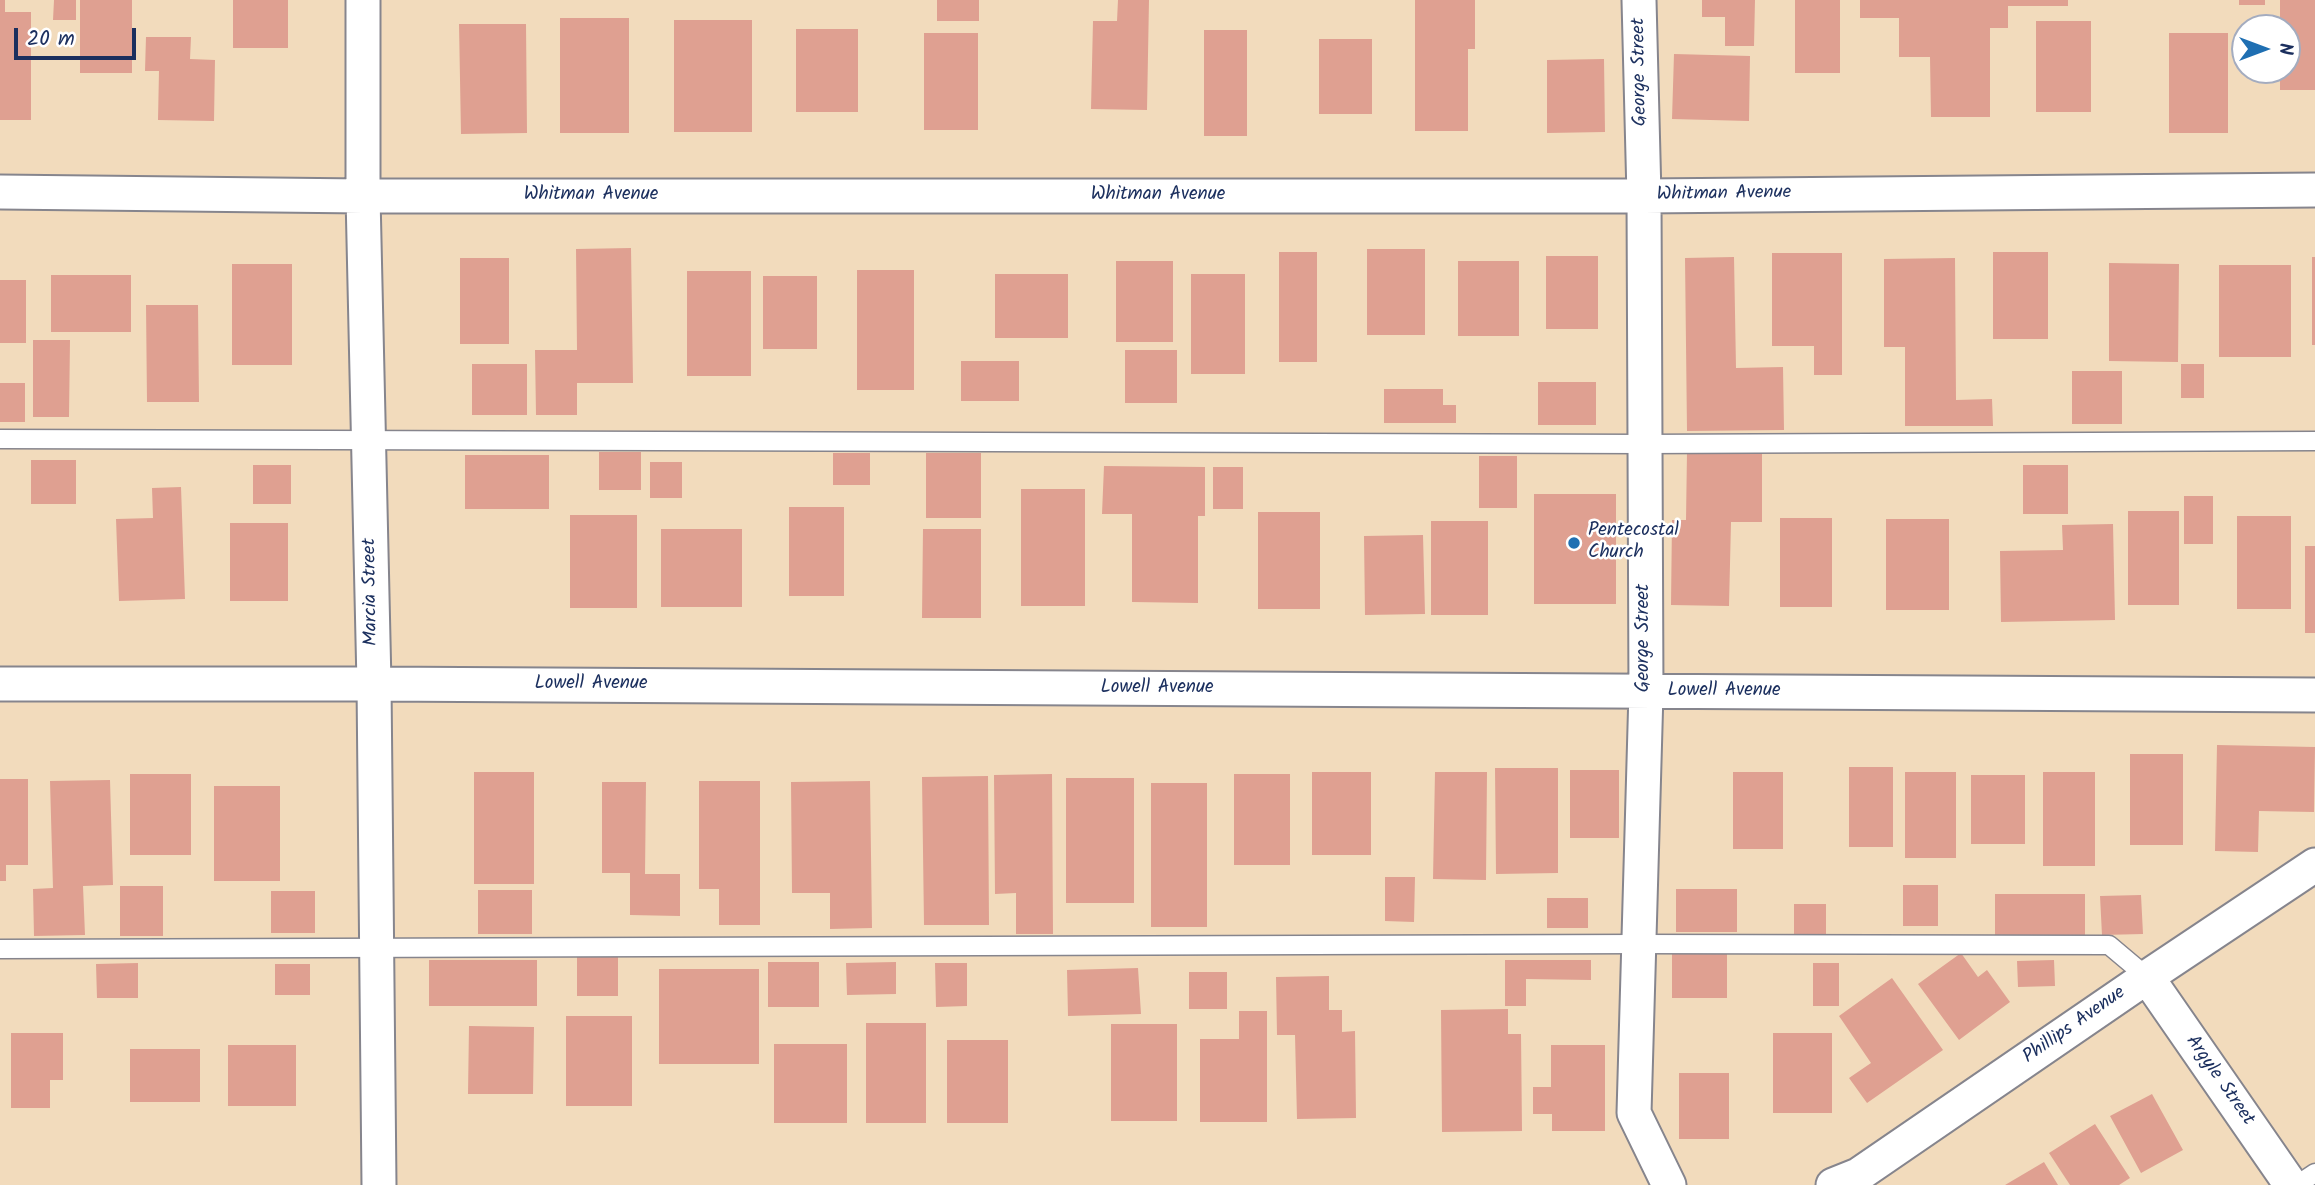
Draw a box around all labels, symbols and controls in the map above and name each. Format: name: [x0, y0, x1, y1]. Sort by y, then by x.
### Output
scale bar: [18, 14, 140, 58]
north arrow: [2231, 14, 2301, 84]
street label: George Street: [1629, 18, 1653, 126]
text: 20 m: [27, 23, 75, 56]
text: N: [2270, 43, 2300, 55]
street label: Whitman Avenue: [1656, 182, 1792, 208]
street label: Whitman Avenue: [524, 185, 658, 207]
street label: Whitman Avenue: [1091, 185, 1225, 207]
place label: Pentecostal Church: [1588, 521, 1679, 565]
marker: Pentecostal Church: [1566, 535, 1582, 551]
street label: Marcia Street: [360, 538, 384, 646]
street label: George Street: [1634, 584, 1656, 692]
street label: Lowell Avenue: [534, 674, 648, 696]
street label: Lowell Avenue: [1100, 678, 1214, 700]
street label: Lowell Avenue: [1667, 681, 1781, 703]
street label: Phillips Avenue: [2019, 982, 2131, 1070]
street label: Argyle Street: [2180, 1032, 2258, 1130]

